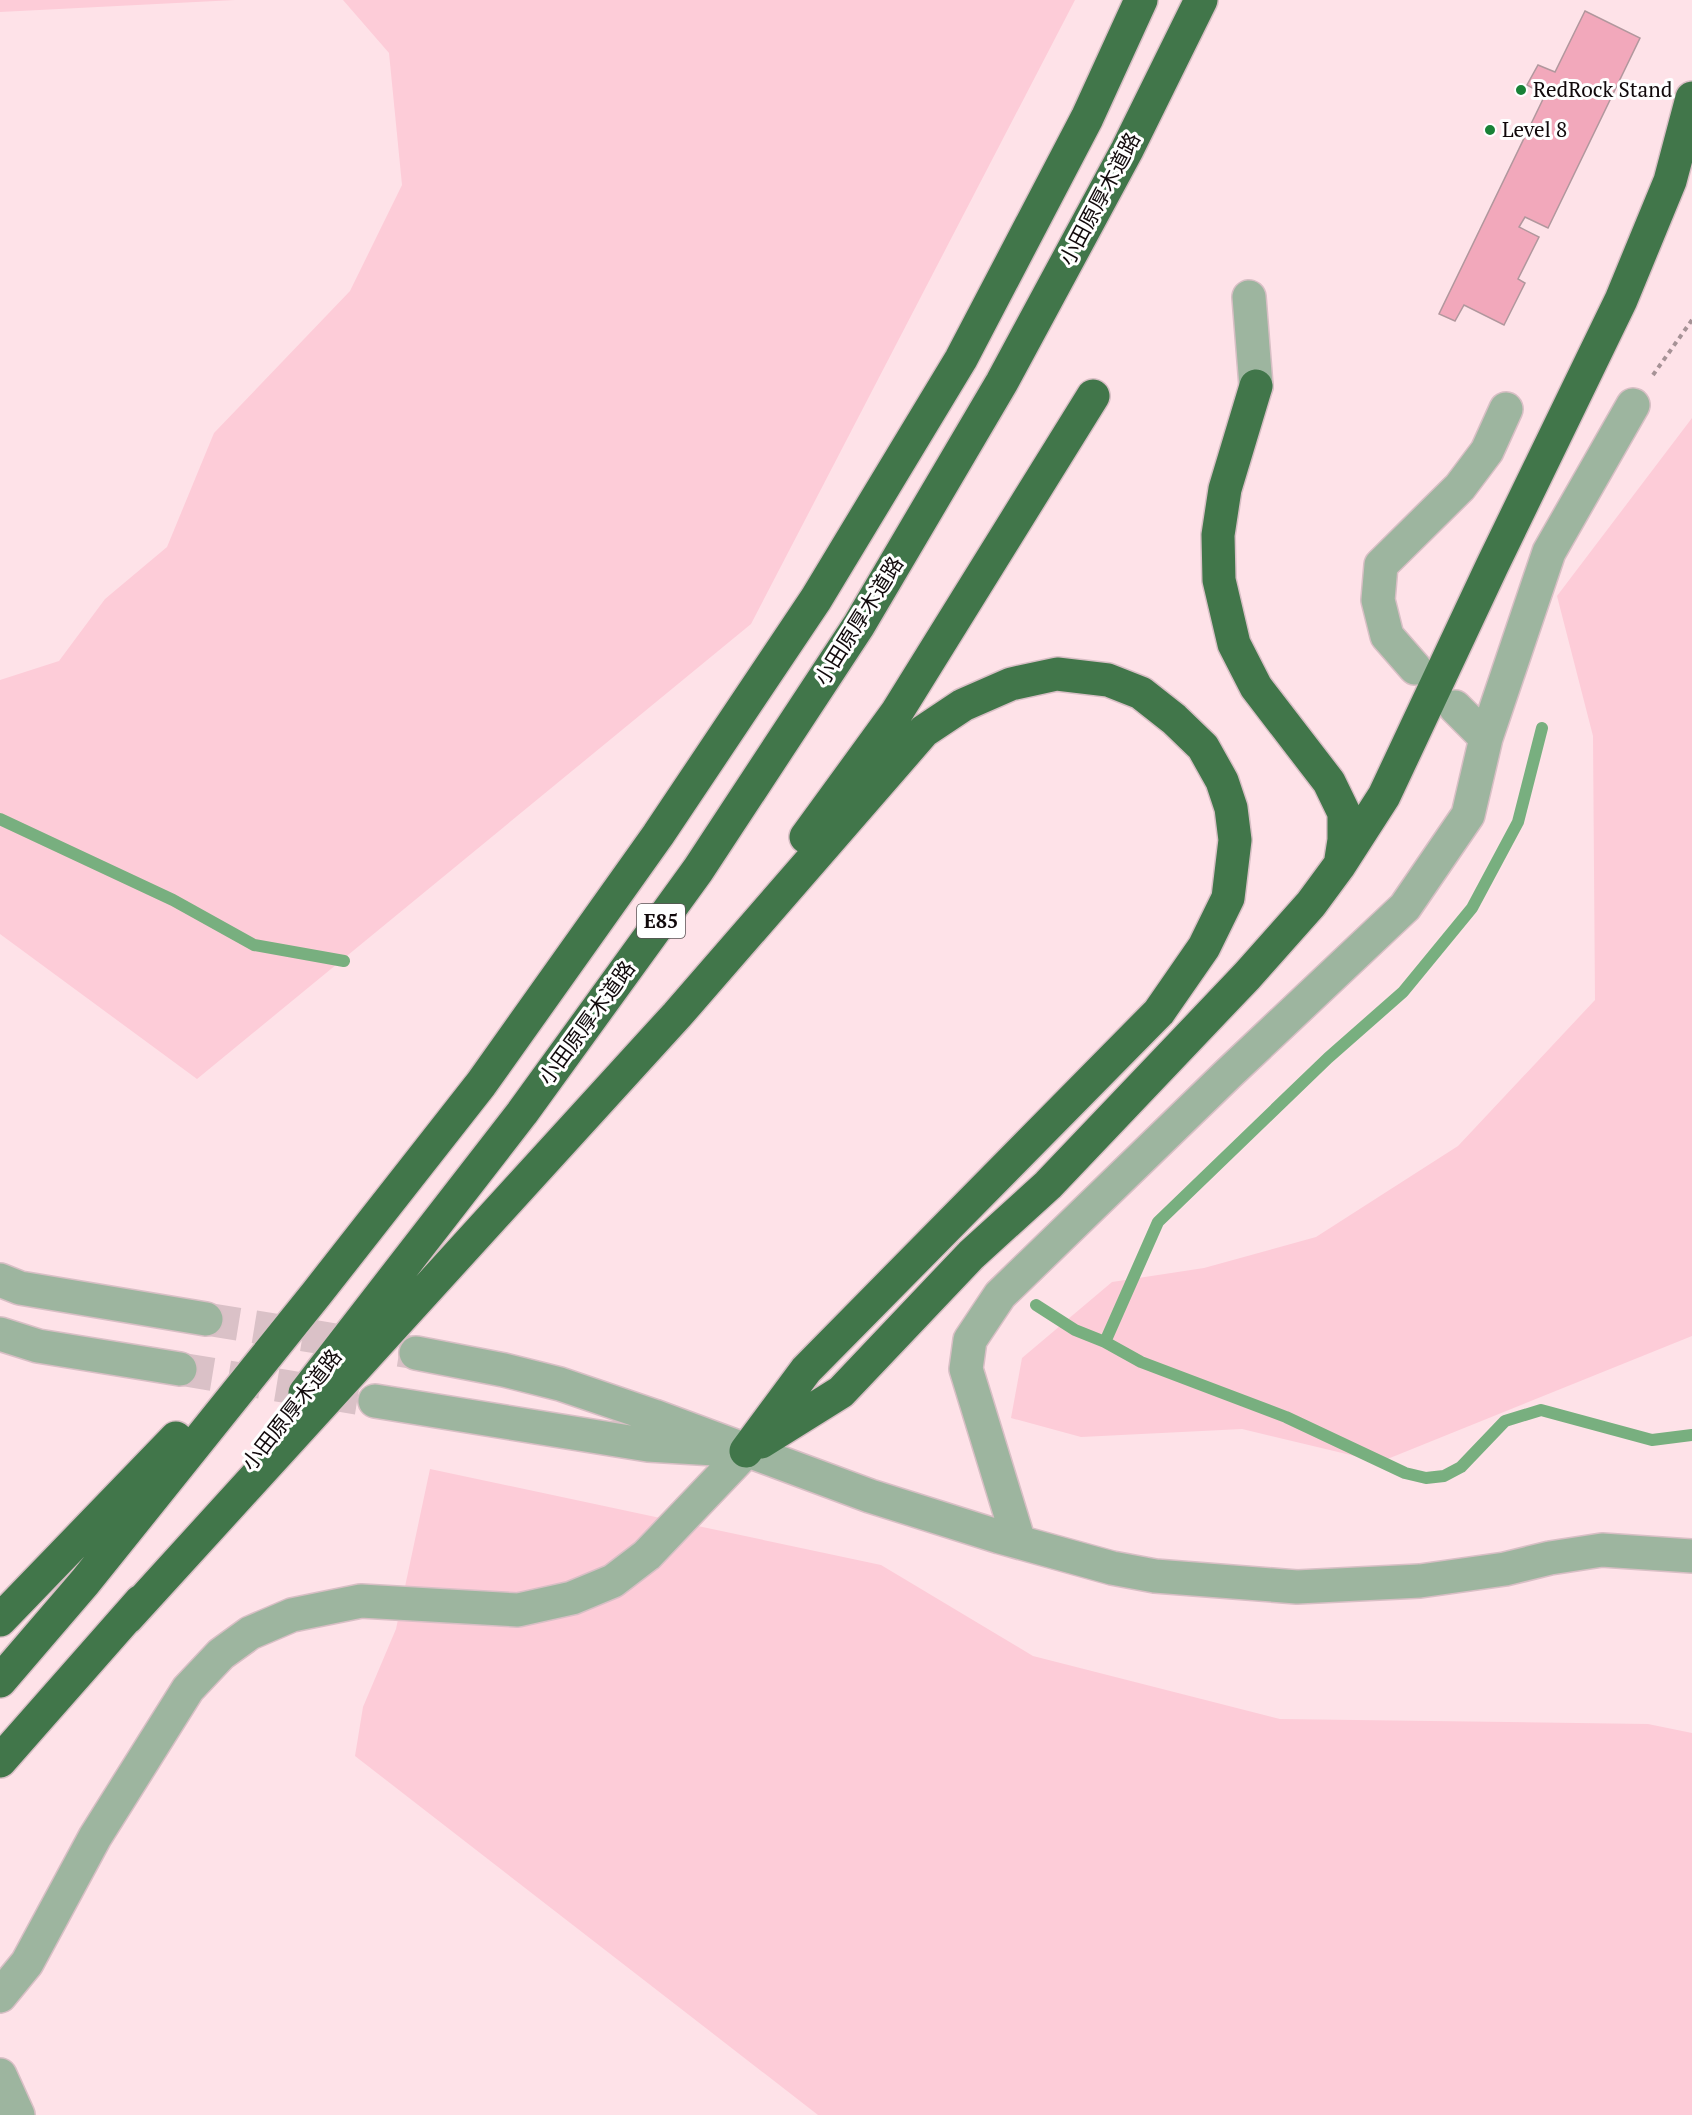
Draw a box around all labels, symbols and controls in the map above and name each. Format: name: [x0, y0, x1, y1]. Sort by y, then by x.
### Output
place label: RedRock Stand: [1533, 75, 1673, 103]
marker: RedRock Stand: [1514, 83, 1528, 97]
place label: Level 8: [1502, 115, 1567, 143]
marker: Level 8: [1483, 123, 1497, 137]
street label: 小田原厚木道路: [1052, 127, 1146, 270]
street label: 小田原厚木道路: [807, 551, 909, 690]
road number: E85: [637, 904, 685, 938]
street label: 小田原厚木道路: [532, 955, 641, 1090]
street label: 小田原厚木道路: [235, 1343, 347, 1476]

